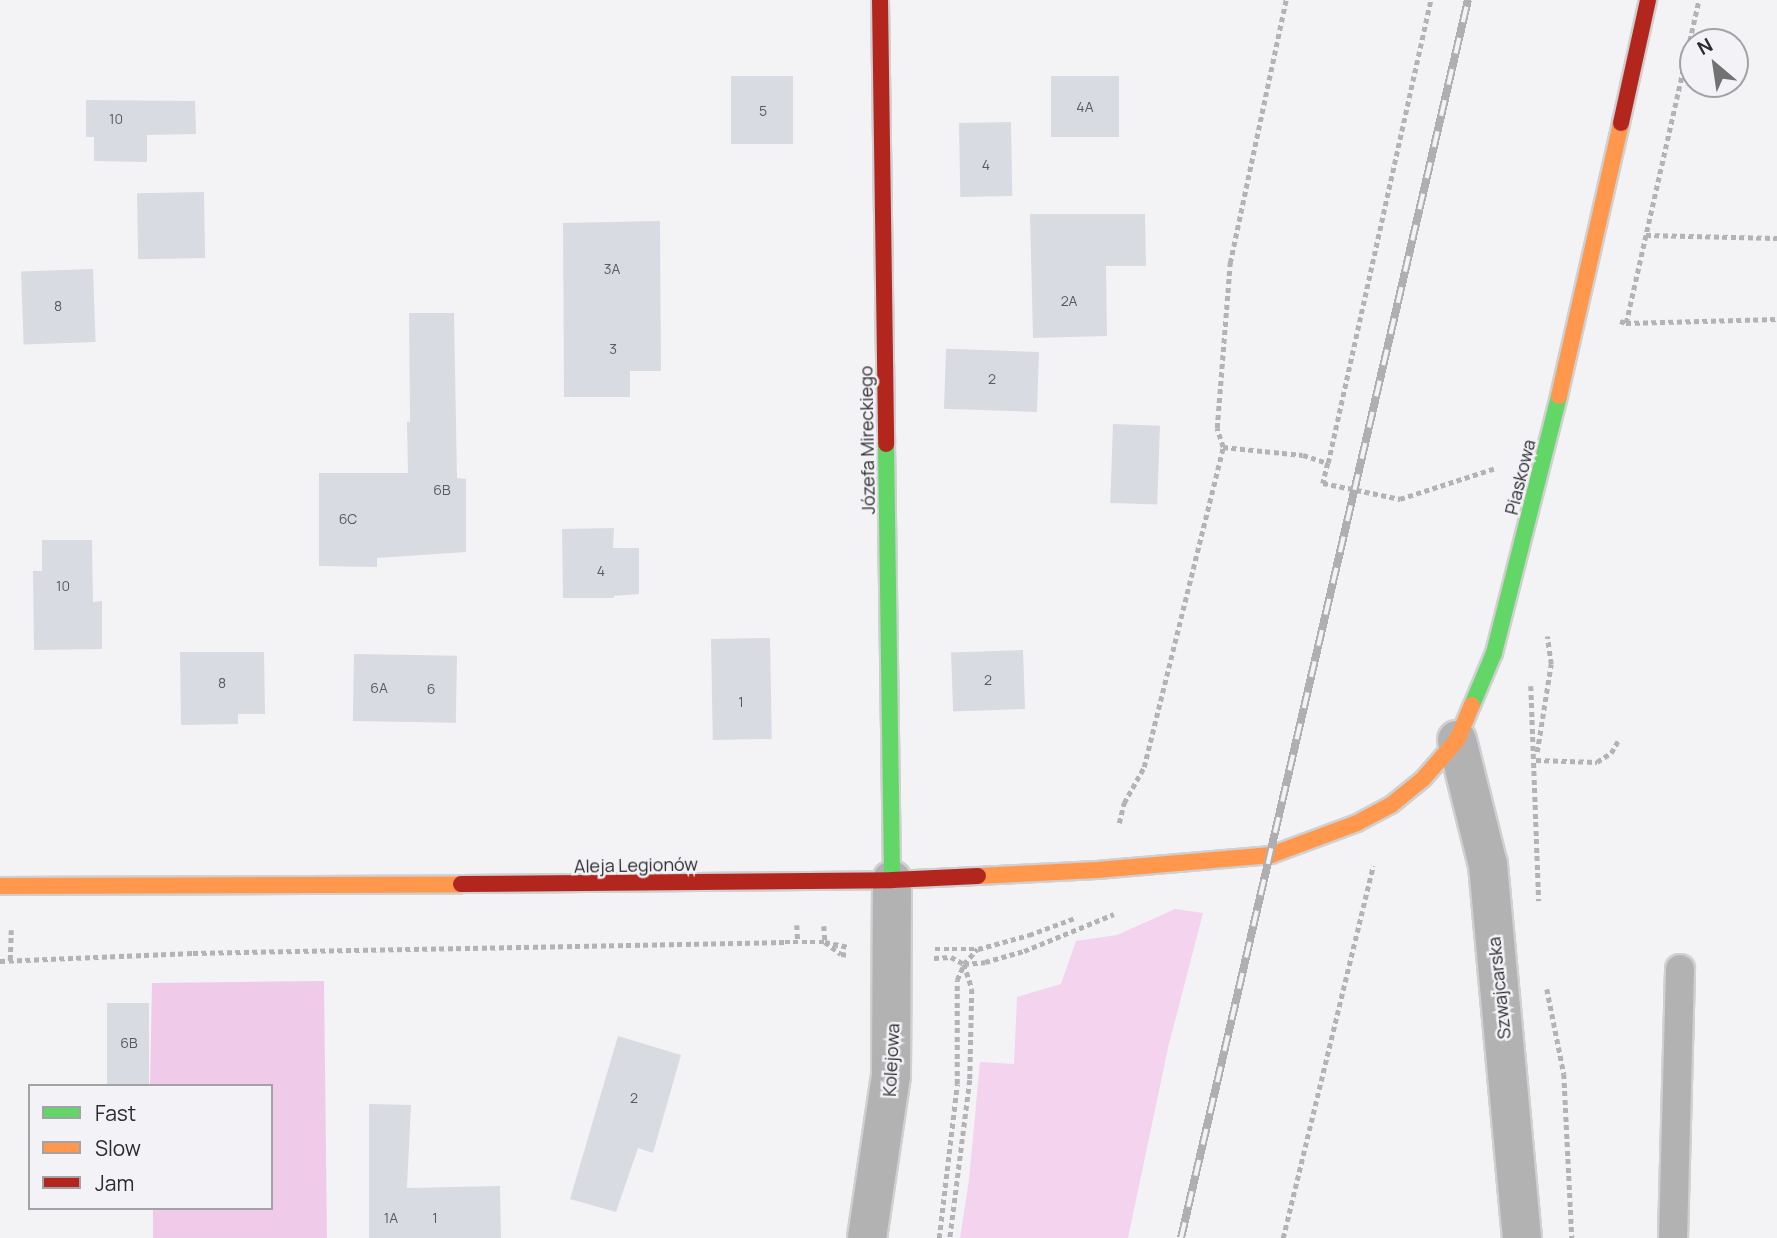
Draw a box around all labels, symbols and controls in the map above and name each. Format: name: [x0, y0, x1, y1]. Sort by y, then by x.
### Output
north arrow: [1679, 28, 1749, 98]
text: N: [1693, 32, 1717, 61]
house number: 4A: [1076, 99, 1094, 115]
house number: 5: [759, 103, 767, 119]
house number: 10: [109, 111, 123, 127]
house number: 4: [982, 157, 990, 173]
house number: 3A: [604, 261, 620, 277]
house number: 2A: [1061, 293, 1077, 309]
house number: 8: [54, 298, 62, 314]
house number: 3: [609, 341, 617, 357]
street label: Józefa Mireckiego: [855, 365, 879, 515]
house number: 2: [988, 371, 996, 387]
street label: Piaskowa: [1500, 437, 1540, 517]
house number: 6B: [433, 482, 451, 498]
house number: 6C: [339, 511, 357, 527]
house number: 4: [597, 563, 605, 579]
house number: 10: [56, 578, 70, 594]
house number: 2: [984, 672, 992, 688]
house number: 8: [218, 675, 226, 691]
house number: 6A: [370, 680, 388, 696]
house number: 6: [427, 681, 435, 697]
house number: 1: [738, 694, 744, 710]
street label: Aleja Legionów: [574, 853, 698, 877]
street label: Szwajcarska: [1483, 936, 1515, 1040]
street label: Kolejowa: [878, 1023, 904, 1097]
house number: 6B: [120, 1035, 138, 1051]
legend: [28, 1084, 273, 1210]
house number: 2: [630, 1090, 638, 1106]
text: Fast: [95, 1099, 136, 1127]
text: Slow: [95, 1134, 141, 1162]
text: Jam: [95, 1169, 134, 1197]
house number: 1A: [384, 1210, 398, 1226]
house number: 1: [432, 1210, 438, 1226]

